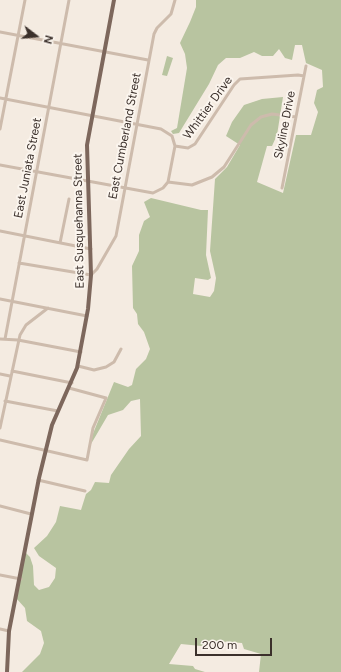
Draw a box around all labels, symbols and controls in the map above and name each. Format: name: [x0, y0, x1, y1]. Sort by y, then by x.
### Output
north arrow: [16, 16, 56, 56]
text: N: [41, 34, 55, 45]
street label: East Cumberland Street: [106, 72, 144, 200]
street label: Whittier Drive: [180, 74, 236, 142]
street label: Skyline Drive: [271, 90, 299, 160]
street label: East Juniata Street: [11, 117, 45, 219]
street label: East Susquehanna Street: [71, 153, 87, 289]
scale bar: [197, 630, 274, 656]
text: 200 m: [202, 638, 237, 652]

